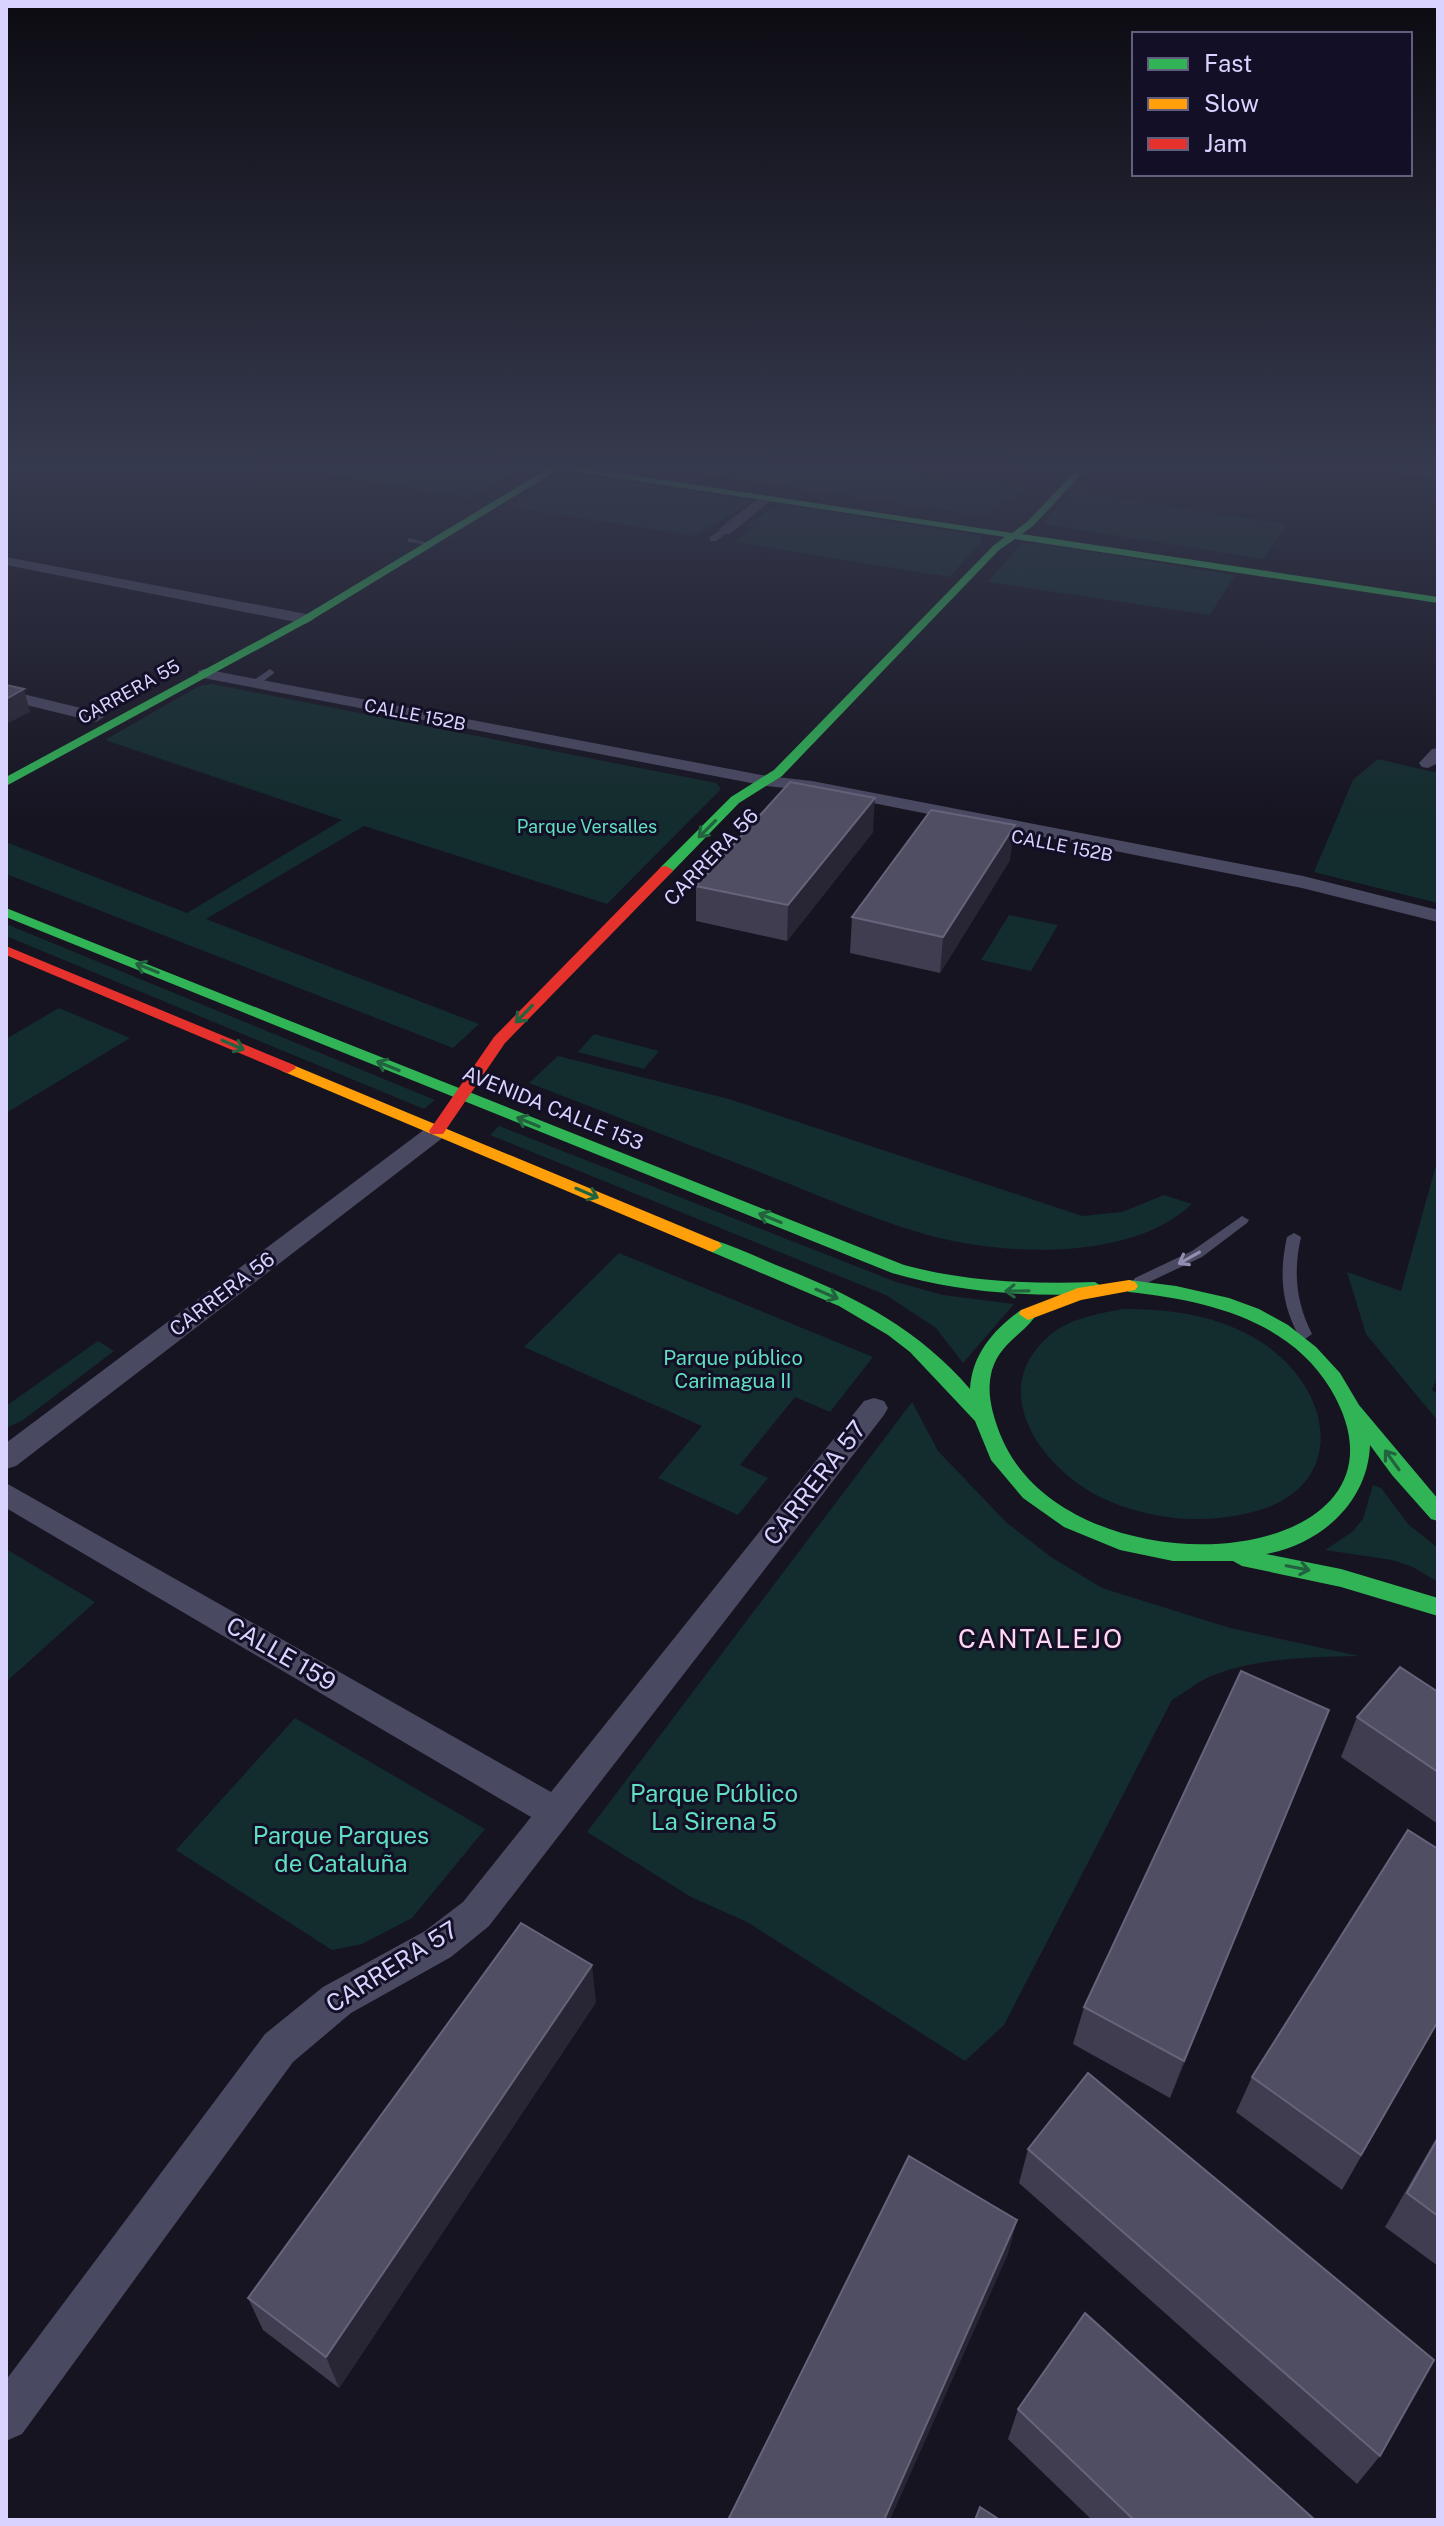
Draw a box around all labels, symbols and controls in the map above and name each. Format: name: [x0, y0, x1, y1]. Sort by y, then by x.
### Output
legend: [1132, 32, 1412, 176]
text: Fast: [1204, 49, 1252, 77]
text: Slow: [1204, 89, 1259, 117]
text: Jam: [1204, 129, 1247, 157]
street label: CARRERA 55: [74, 655, 183, 728]
street label: CALLE 152B: [363, 694, 468, 735]
street label: CARRERA 56: [659, 804, 763, 910]
park label: Parque Versalles: [517, 816, 657, 837]
one-way arrow: [697, 819, 716, 839]
street label: CALLE 152B: [1010, 825, 1115, 866]
one-way arrow: [135, 960, 160, 975]
one-way arrow: [515, 1004, 534, 1024]
one-way arrow: [220, 1039, 245, 1053]
one-way arrow: [376, 1058, 401, 1072]
street label: AVENIDA CALLE 153: [459, 1061, 647, 1155]
one-way arrow: [516, 1114, 541, 1128]
one-way arrow: [574, 1187, 599, 1202]
one-way arrow: [758, 1210, 783, 1224]
street label: CARRERA 56: [165, 1247, 279, 1341]
one-way arrow: [1178, 1251, 1201, 1267]
one-way arrow: [1004, 1283, 1031, 1298]
one-way arrow: [814, 1287, 838, 1302]
park label: Parque público Carimagua II: [663, 1346, 803, 1393]
street label: CARRERA 57: [757, 1415, 871, 1550]
one-way arrow: [1384, 1450, 1400, 1472]
one-way arrow: [1284, 1561, 1310, 1576]
street label: CALLE 159: [222, 1611, 341, 1696]
district label: CANTALEJO: [958, 1623, 1124, 1654]
park label: Parque Público La Sirena 5: [630, 1779, 798, 1835]
park label: Parque Parques de Cataluña: [253, 1821, 429, 1877]
street label: CARRERA 57: [321, 1915, 462, 2018]

